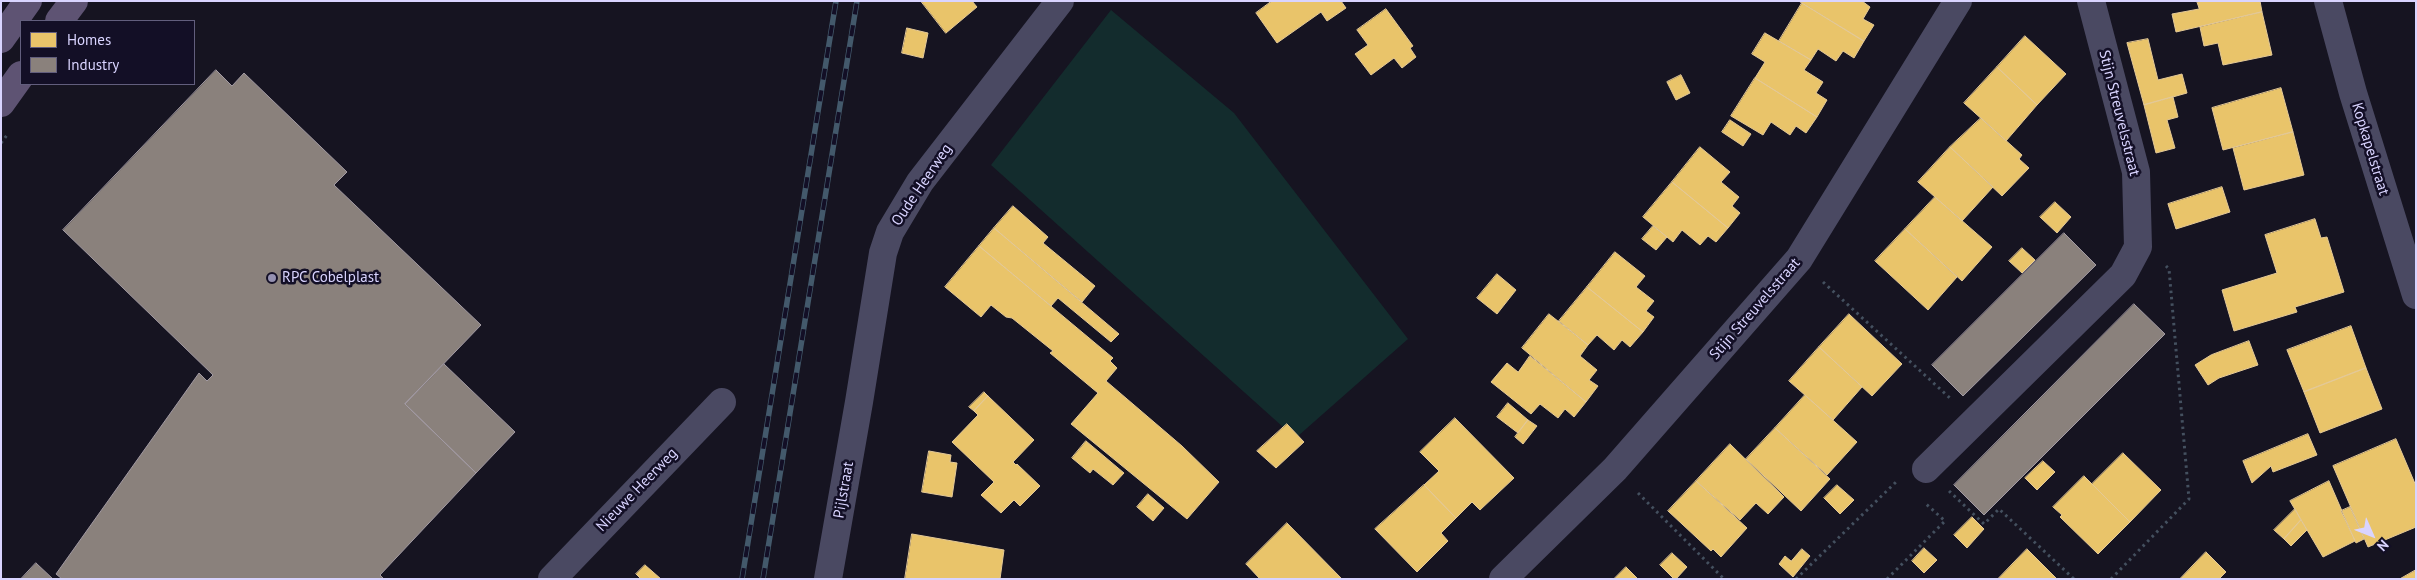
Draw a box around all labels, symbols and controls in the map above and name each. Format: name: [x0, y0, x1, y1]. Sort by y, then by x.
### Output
legend: [20, 20, 195, 85]
text: Homes: [67, 30, 111, 49]
street label: Stijn Streuvelsstraat: [2095, 48, 2143, 178]
text: Industry: [67, 55, 119, 74]
street label: Kopkapelstraat: [2347, 101, 2393, 197]
street label: Oude Heerweg: [888, 141, 956, 229]
street label: Stijn Streuvelsstraat: [1706, 254, 1804, 364]
place label: RPC Cobelplast: [282, 269, 379, 287]
marker: RPC Cobelplast: [266, 272, 278, 284]
street label: Nieuwe Heerweg: [593, 445, 681, 535]
street label: Pijlstraat: [830, 460, 858, 520]
north arrow: [2347, 510, 2397, 560]
text: N: [2373, 536, 2392, 555]

